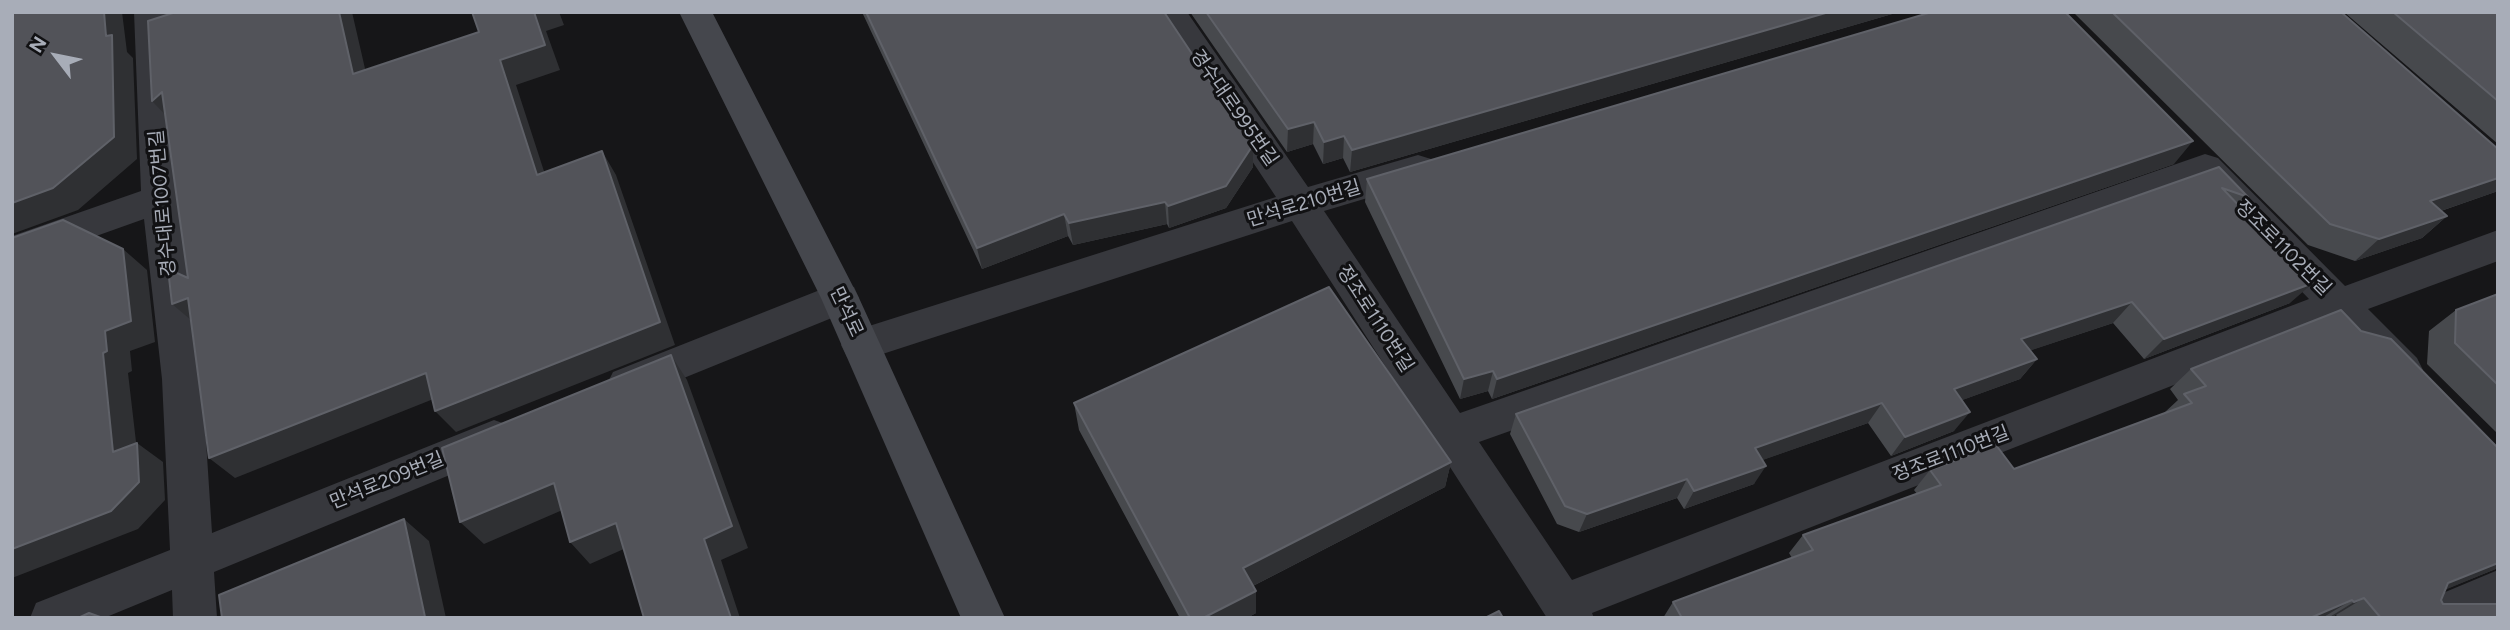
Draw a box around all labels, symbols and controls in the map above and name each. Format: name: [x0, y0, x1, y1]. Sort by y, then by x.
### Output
north arrow: [21, 21, 91, 91]
text: N: [24, 32, 51, 57]
street label: 경수대로995번길: [1185, 45, 1283, 171]
street label: 경수대로1007번길: [145, 129, 181, 277]
street label: 만석로210번길: [1244, 176, 1364, 232]
street label: 정조로1102번길: [2230, 195, 2336, 301]
street label: 정조로1110번길: [1332, 261, 1418, 377]
street label: 만석로: [825, 283, 867, 341]
street label: 정조로1110번길: [1889, 421, 2013, 487]
street label: 만석로209번길: [327, 448, 447, 514]

